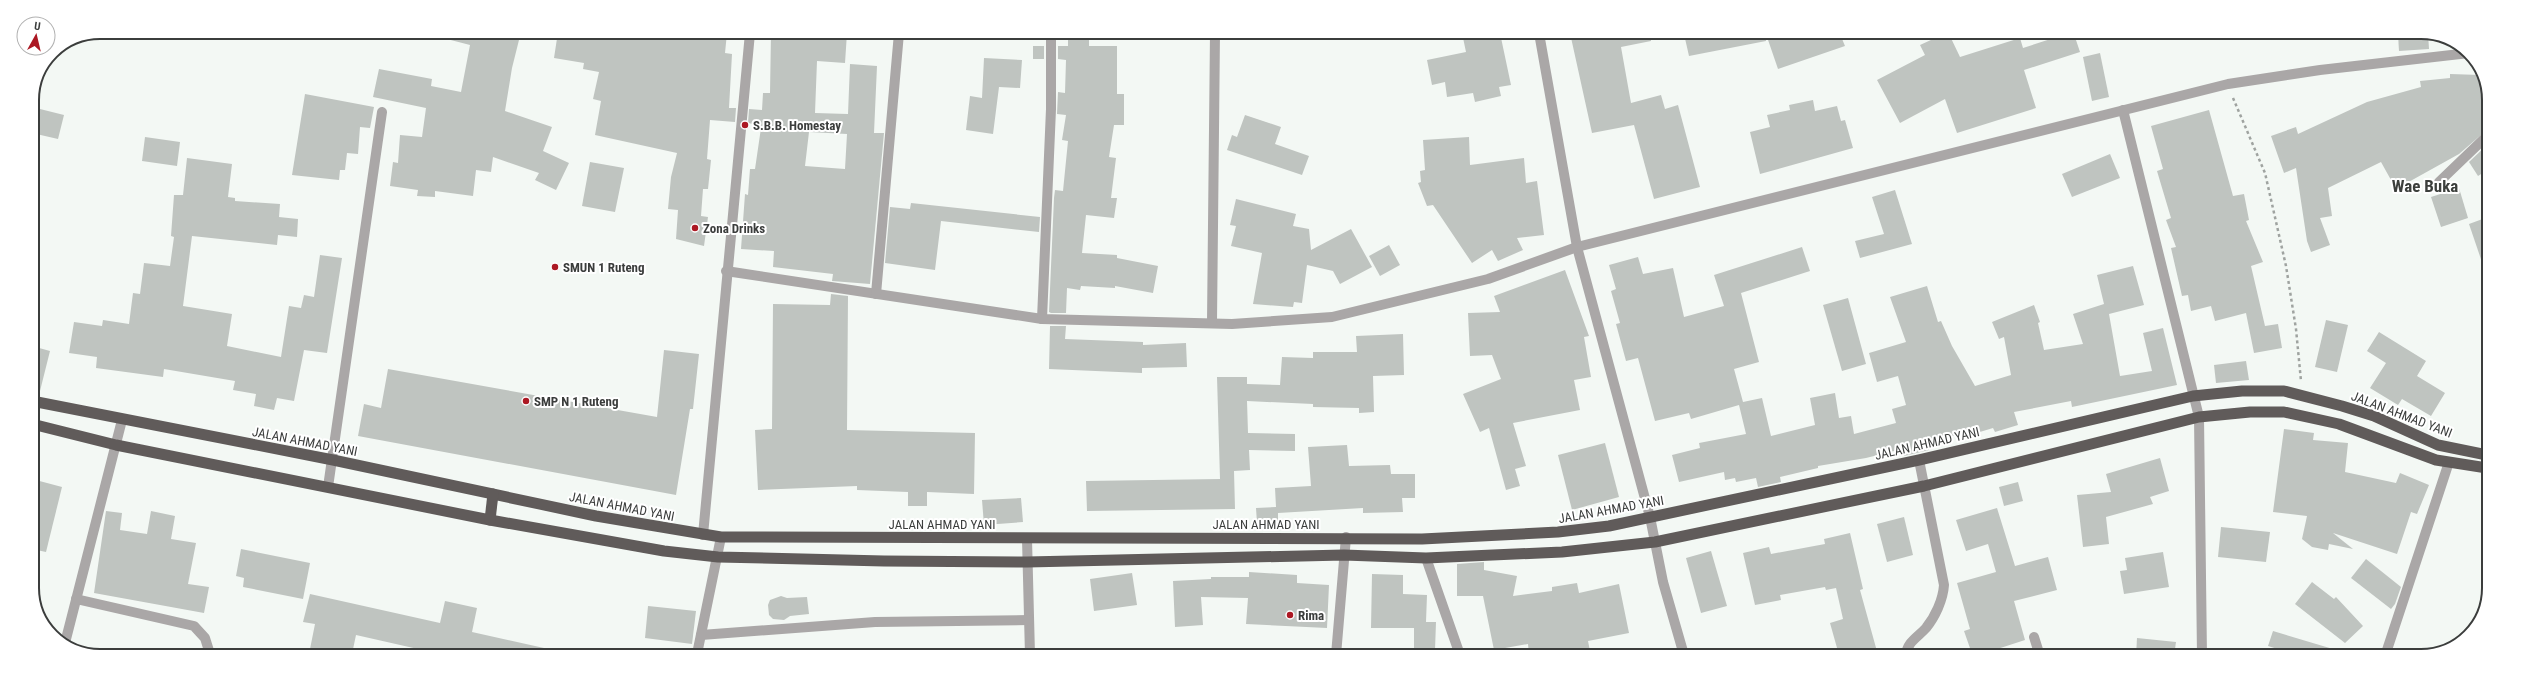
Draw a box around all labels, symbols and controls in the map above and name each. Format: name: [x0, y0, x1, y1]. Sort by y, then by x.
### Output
north arrow: [16, 16, 56, 56]
text: U: [33, 20, 41, 33]
place label: S.B.B. Homestay: [753, 118, 841, 133]
marker: S.B.B. Homestay: [740, 120, 750, 130]
district label: Wae Buka: [2392, 176, 2458, 196]
place label: Zona Drinks: [703, 221, 765, 236]
marker: Zona Drinks: [690, 223, 700, 233]
place label: SMUN 1 Ruteng: [563, 260, 645, 275]
marker: SMUN 1 Ruteng: [550, 262, 560, 272]
street label: JALAN AHMAD YANI: [2349, 388, 2454, 441]
place label: SMP N 1 Ruteng: [534, 394, 619, 409]
marker: SMP N 1 Ruteng: [521, 396, 531, 406]
street label: JALAN AHMAD YANI: [251, 424, 359, 459]
street label: JALAN AHMAD YANI: [1873, 424, 1981, 463]
street label: JALAN AHMAD YANI: [568, 489, 676, 524]
street label: JALAN AHMAD YANI: [1557, 493, 1665, 526]
street label: JALAN AHMAD YANI: [889, 517, 995, 532]
street label: JALAN AHMAD YANI: [1213, 517, 1319, 532]
place label: Rima: [1298, 608, 1324, 623]
marker: Rima: [1285, 610, 1295, 620]

